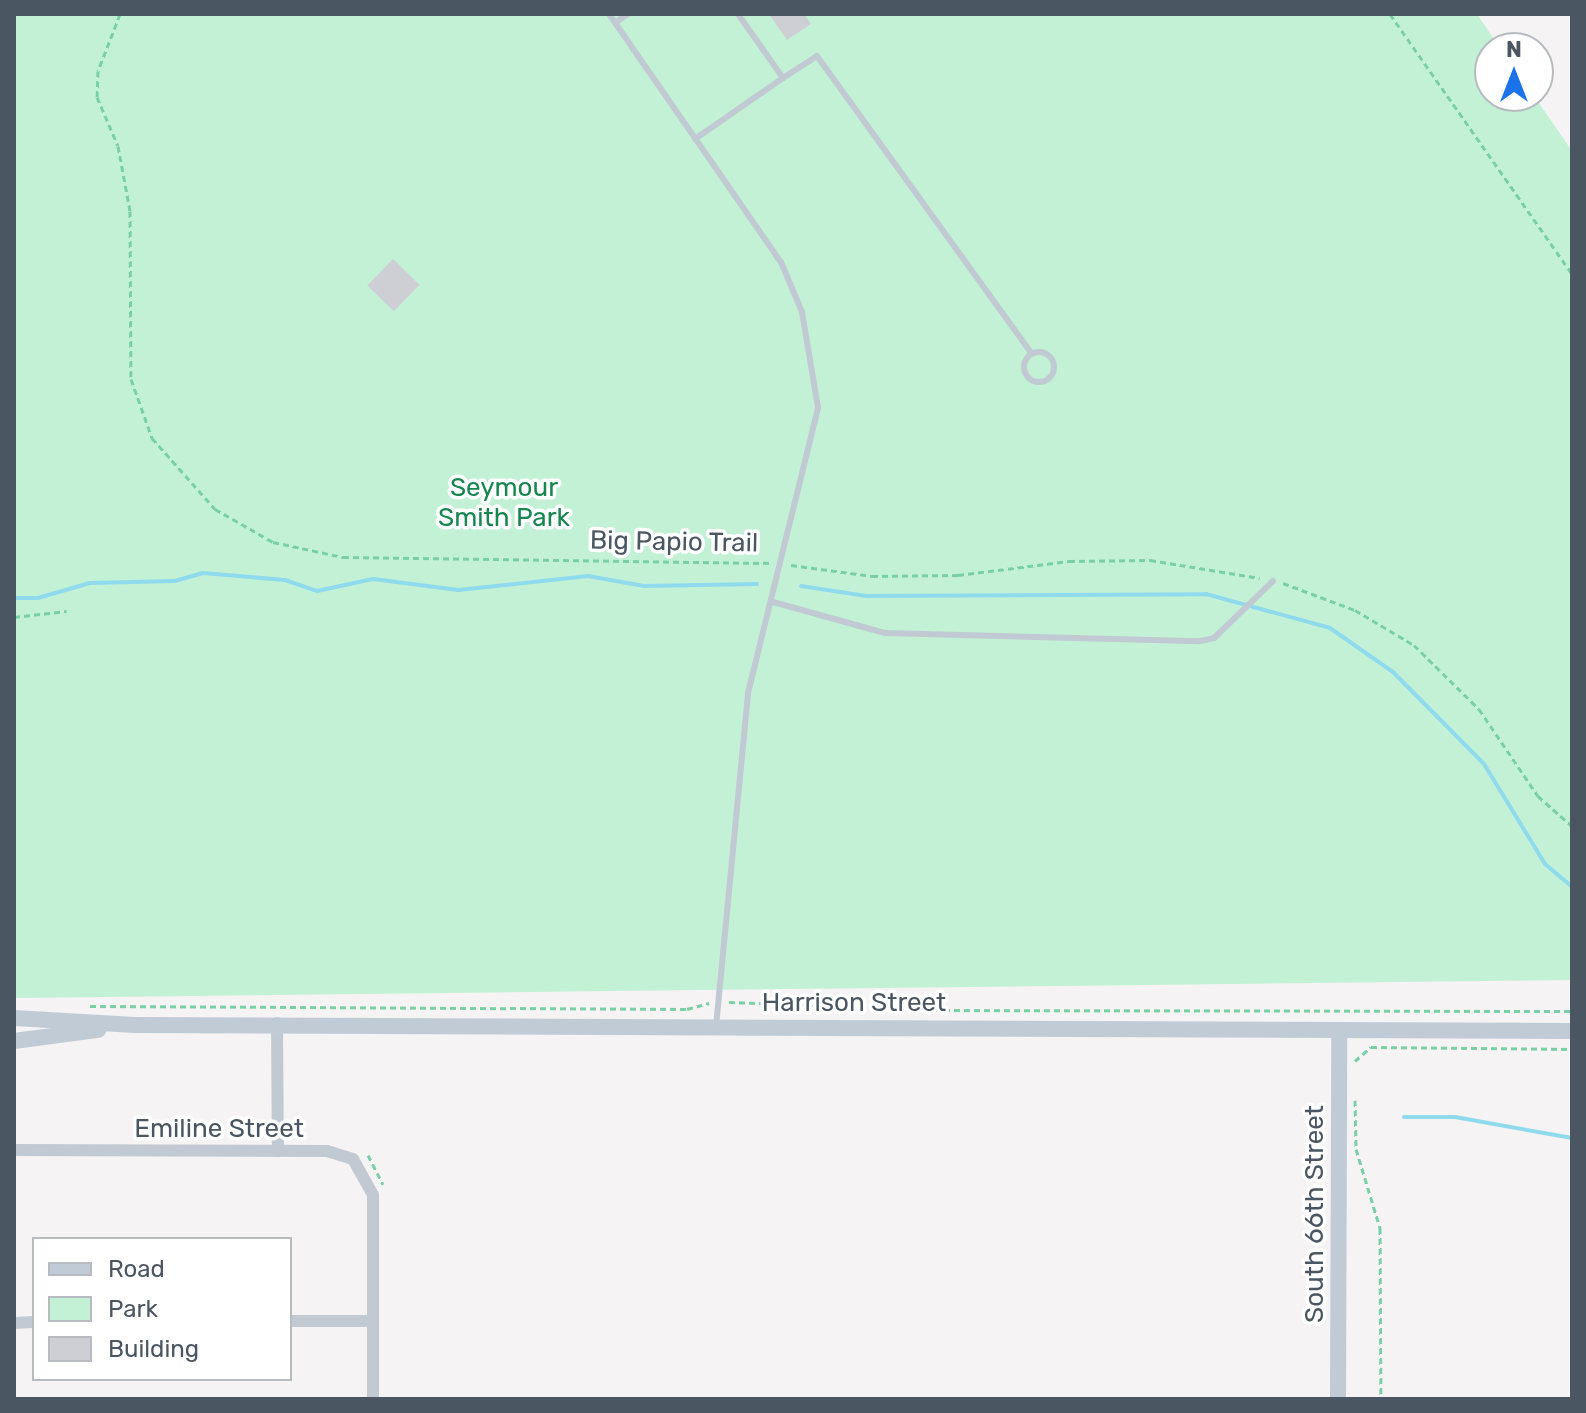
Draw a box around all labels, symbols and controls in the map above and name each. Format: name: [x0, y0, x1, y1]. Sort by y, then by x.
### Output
north arrow: [1474, 32, 1554, 112]
text: N: [1506, 36, 1522, 63]
park label: Seymour Smith Park: [438, 472, 570, 534]
street label: Big Papio Trail: [589, 525, 759, 559]
street label: Harrison Street: [762, 987, 946, 1019]
street label: South 66th Street: [1299, 1105, 1331, 1323]
street label: Emiline Street: [134, 1113, 304, 1145]
legend: [32, 1237, 292, 1381]
text: Road: [108, 1255, 165, 1283]
text: Park: [108, 1295, 158, 1323]
text: Building: [108, 1335, 199, 1363]

